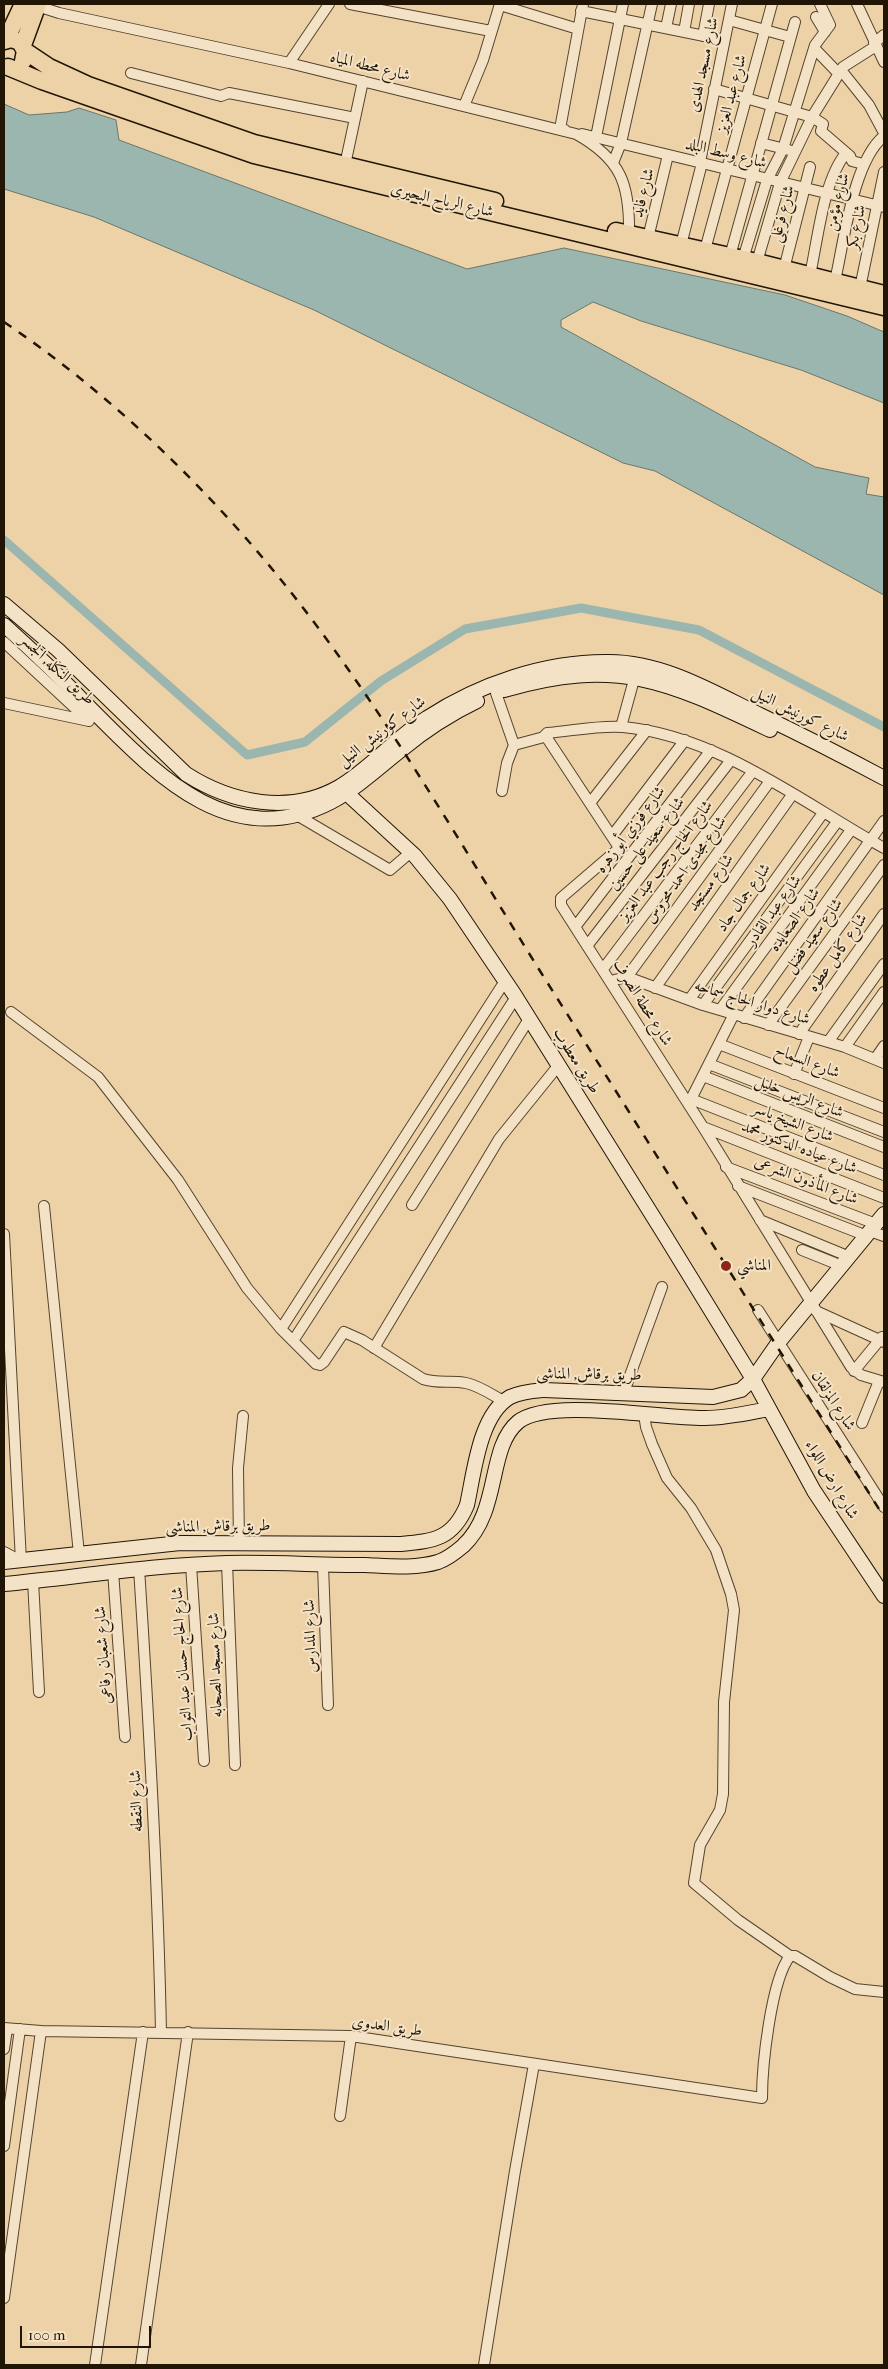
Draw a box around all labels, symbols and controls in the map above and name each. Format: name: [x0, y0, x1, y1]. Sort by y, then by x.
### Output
street label: شارع مسجد الهدى: [685, 16, 723, 114]
street label: شارع محطه المياه: [328, 48, 412, 86]
street label: شارع عبد العزيز: [712, 53, 752, 135]
street label: شارع وسط البلد: [683, 135, 769, 173]
street label: شارع فايد: [629, 166, 659, 220]
street label: شارع مؤمن: [822, 171, 854, 233]
street label: شارع الرياح البحيرى: [389, 180, 495, 222]
street label: شارع فرغلى: [767, 183, 799, 245]
street label: شارع بكر: [843, 203, 871, 251]
street label: طريق النكله, الجسر: [16, 630, 98, 710]
street label: شارع كورنيش النيل: [748, 683, 852, 747]
street label: شارع كورنيش النيل: [334, 693, 430, 771]
street label: شارع فوزي أبو زهره: [592, 783, 670, 877]
street label: شارع سعيد على حسين: [605, 794, 689, 894]
street label: شارع الحاج رجب عبد العزيز: [614, 797, 718, 925]
street label: شارع مجدى احمد محروس: [641, 813, 731, 927]
street label: شارع مستجد: [684, 850, 738, 916]
street label: شارع جمال جاد: [713, 860, 775, 936]
street label: شارع عبد القادر: [742, 872, 806, 950]
street label: شارع الصعايده: [765, 884, 825, 956]
street label: شارع سعيد فضل: [780, 895, 848, 977]
street label: شارع كامل عطوه: [804, 910, 872, 996]
street label: شارع محطة الصرف: [608, 956, 676, 1050]
street label: شارع دوار الحاج سماحه: [692, 976, 812, 1030]
street label: طريق معطوب: [548, 1025, 604, 1097]
street label: شارع السماح: [772, 1041, 842, 1083]
street label: شارع الريس خليل: [752, 1071, 846, 1123]
street label: شارع الشيخ ياسر: [750, 1099, 836, 1147]
street label: شارع عياده الدكتور محمد: [738, 1117, 860, 1179]
street label: شارع المأذون الشرعى: [751, 1152, 861, 1210]
place label: المناشي: [737, 1256, 771, 1276]
marker: المناشي: [719, 1259, 733, 1273]
street label: طريق برقاش, المناشى: [536, 1364, 642, 1386]
street label: شارع المزلقان: [807, 1367, 859, 1435]
street label: شارع ارض اللواء: [800, 1437, 862, 1523]
street label: طريق برقاش, المناشى: [165, 1516, 271, 1538]
street label: شارع الحاج حسان عبد التواب: [168, 1586, 198, 1742]
street label: شارع المدارس: [300, 1599, 322, 1673]
street label: شارع شعبان رفاعى: [91, 1605, 117, 1705]
street label: شارع مسجد الصحابه: [205, 1612, 227, 1718]
street label: شارع النقطه: [126, 1770, 148, 1832]
street label: طريق العدوى: [351, 2013, 423, 2041]
scale bar: [22, 2316, 154, 2348]
text: 100 m: [28, 2326, 66, 2344]

